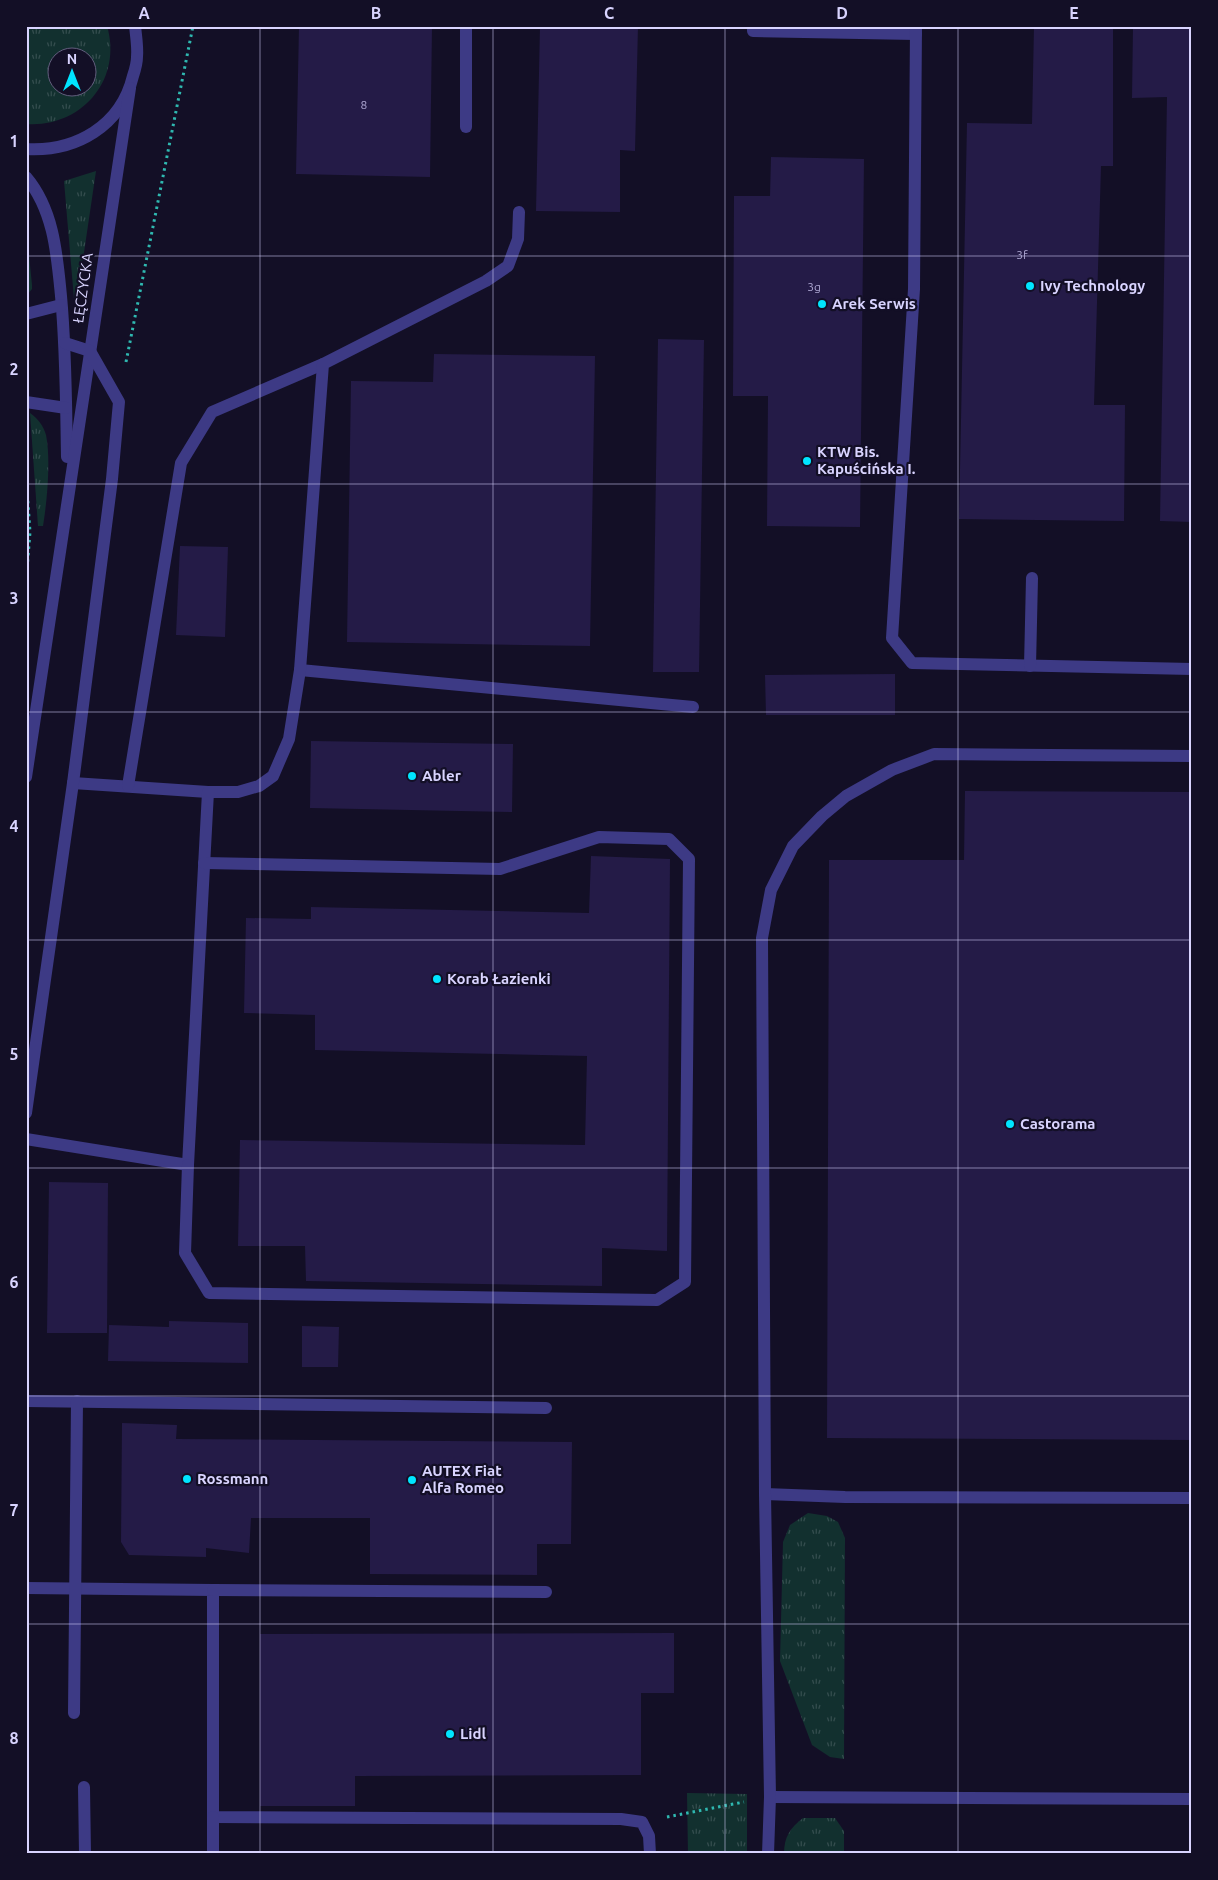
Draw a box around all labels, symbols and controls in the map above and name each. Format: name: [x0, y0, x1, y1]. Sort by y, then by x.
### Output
text: A: [138, 4, 150, 22]
text: B: [371, 4, 381, 22]
text: C: [604, 4, 614, 22]
text: D: [836, 4, 848, 22]
text: E: [1069, 4, 1079, 22]
north arrow: [48, 48, 98, 98]
text: N: [67, 51, 77, 67]
house number: 8: [361, 98, 368, 111]
text: 1: [9, 132, 19, 150]
house number: 3f: [1016, 248, 1028, 261]
street label: ŁĘCZYCKA: [69, 251, 96, 324]
place label: Ivy Technology: [1040, 277, 1145, 294]
house number: 3g: [807, 280, 821, 293]
marker: Ivy Technology: [1024, 280, 1036, 292]
place label: Arek Serwis: [832, 295, 916, 312]
marker: Arek Serwis: [816, 298, 828, 310]
text: 2: [9, 360, 19, 378]
place label: KTW Bis. Kapuścińska I.: [817, 443, 916, 477]
marker: KTW Bis. Kapuścińska I.: [801, 455, 813, 467]
text: 3: [9, 589, 19, 607]
place label: Abler: [422, 767, 462, 784]
marker: Abler: [406, 770, 418, 782]
text: 4: [9, 817, 19, 835]
place label: Korab Łazienki: [447, 970, 551, 987]
marker: Korab Łazienki: [431, 973, 443, 985]
text: 5: [9, 1045, 19, 1063]
place label: Castorama: [1020, 1115, 1095, 1132]
marker: Castorama: [1004, 1118, 1016, 1130]
text: 6: [9, 1273, 19, 1291]
place label: AUTEX Fiat Alfa Romeo: [422, 1462, 504, 1496]
place label: Rossmann: [197, 1470, 268, 1487]
marker: Rossmann: [181, 1473, 193, 1485]
marker: AUTEX Fiat Alfa Romeo: [406, 1474, 418, 1486]
text: 7: [9, 1501, 19, 1519]
place label: Lidl: [460, 1725, 486, 1742]
marker: Lidl: [444, 1728, 456, 1740]
text: 8: [9, 1729, 19, 1747]

